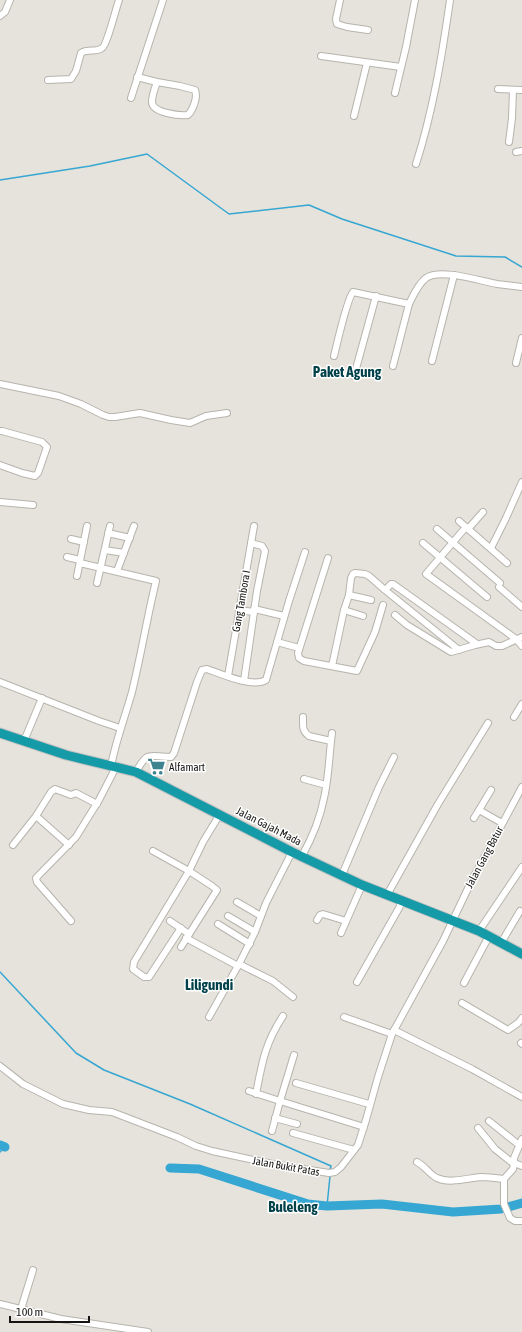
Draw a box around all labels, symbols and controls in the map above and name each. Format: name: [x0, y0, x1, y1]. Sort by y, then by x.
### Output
district label: Paket Agung: [313, 363, 382, 380]
street label: Gang Tambora I: [230, 569, 252, 633]
supermarket icon: Alfamart: [146, 757, 166, 777]
place label: Alfamart: [169, 761, 205, 773]
street label: Jalan Gajah Mada: [234, 804, 304, 848]
street label: Jalan Gang Batur: [463, 823, 506, 890]
district label: Liligundi: [185, 976, 233, 993]
street label: Jalan Bukit Patas: [251, 1154, 321, 1178]
district label: Buleleng: [268, 1198, 318, 1215]
scale bar: [10, 1298, 89, 1324]
text: 100 m: [16, 1305, 43, 1319]

